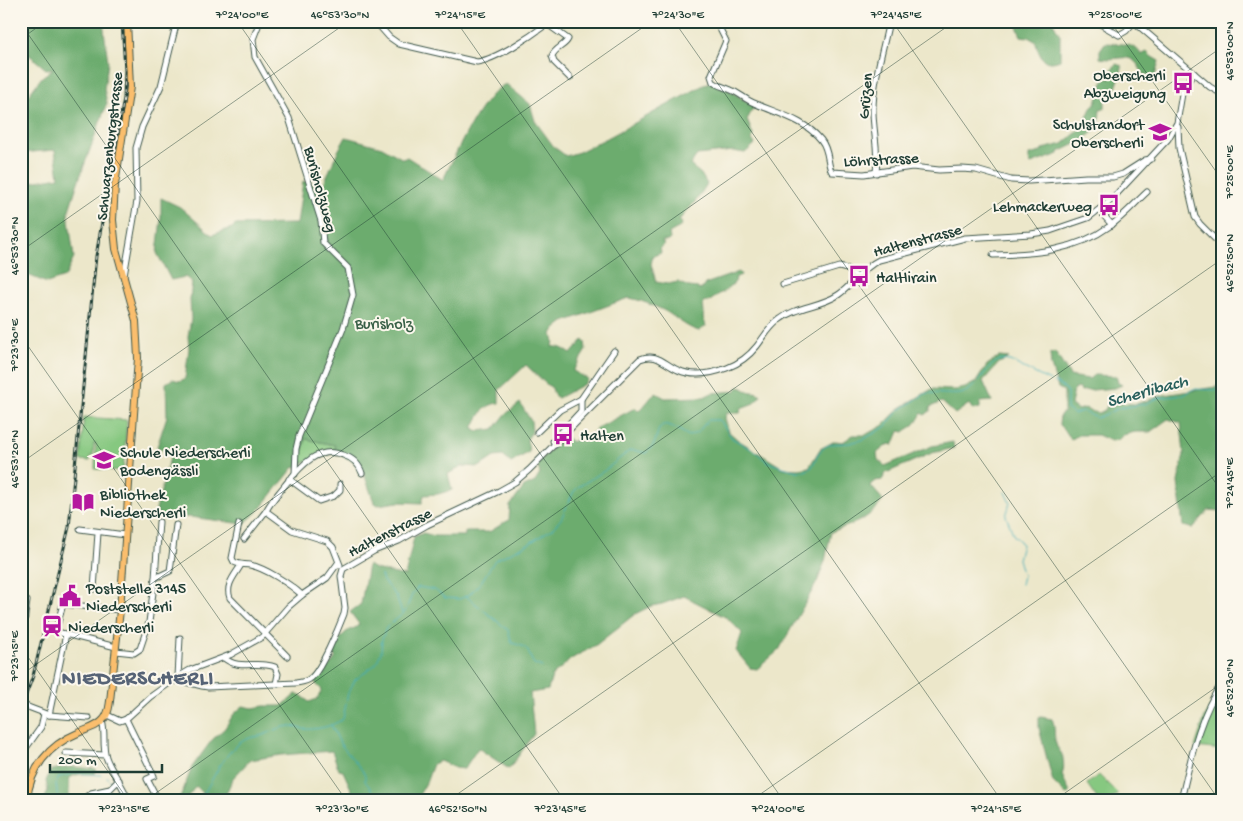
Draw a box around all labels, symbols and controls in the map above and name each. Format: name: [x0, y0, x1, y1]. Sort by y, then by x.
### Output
text: 7°24'00"E: [215, 9, 269, 23]
text: 46°53'30"N: [311, 9, 369, 23]
text: 7°24'15"E: [434, 9, 485, 23]
text: 7°24'30"E: [651, 9, 704, 23]
text: 7°24'45"E: [870, 9, 922, 23]
text: 7°25'00"E: [1088, 9, 1142, 23]
text: 46°53'00"N: [1224, 21, 1238, 81]
place label: Oberscherli Abzweigung: [1084, 68, 1166, 105]
bus stop icon: Oberscherli Abzweigung: [1170, 70, 1196, 96]
street label: Schwarzenburgstrasse: [94, 71, 129, 221]
street label: Grüzen: [856, 72, 879, 120]
place label: Schulstandort Oberscherli: [1053, 117, 1145, 154]
school or university icon: Schulstandort Oberscherli: [1147, 119, 1173, 145]
street label: Burisholzweg: [298, 144, 339, 235]
text: 7°25'00"E: [1224, 145, 1238, 199]
street label: Löhrstrasse: [843, 150, 920, 173]
bus stop icon: Lehmackerweg: [1096, 192, 1122, 218]
place label: Lehmackerweg: [993, 199, 1092, 218]
text: 46°53'30"N: [9, 217, 23, 275]
street label: Haltenstrasse: [872, 221, 965, 263]
text: 46°52'50"N: [1224, 234, 1238, 292]
bus stop icon: Haltlirain: [846, 263, 872, 289]
place label: Haltlirain: [876, 270, 937, 289]
park label: Burisholz: [354, 316, 414, 335]
text: 7°23'30"E: [9, 318, 23, 372]
water label: Scherlibach: [1105, 371, 1191, 413]
bus stop icon: Halten: [550, 421, 576, 447]
place label: Halten: [580, 428, 624, 447]
text: 46°53'20"N: [9, 430, 23, 488]
place label: Schule Niederscherli Bodengässli: [119, 445, 251, 482]
school or university icon: Schule Niederscherli Bodengässli: [91, 447, 117, 473]
text: 7°24'45"E: [1224, 457, 1238, 509]
place label: Bibliothek Niederscherli: [99, 487, 186, 524]
library icon: Bibliothek Niederscherli: [70, 489, 96, 515]
street label: Haltenstrasse: [346, 505, 436, 563]
place label: Poststelle 3145 Niederscherli: [85, 581, 186, 618]
public building icon: Poststelle 3145 Niederscherli: [57, 583, 83, 609]
station icon: Niederscherli: [39, 613, 65, 639]
place label: Niederscherli: [68, 620, 154, 639]
text: 7°23'15"E: [9, 630, 23, 682]
text: 46°52'30"N: [1224, 659, 1238, 717]
district label: NIEDERSCHERLI: [62, 668, 214, 693]
scale bar: [50, 741, 162, 773]
text: 200 m: [58, 752, 97, 770]
text: 7°23'15"E: [98, 803, 150, 817]
text: 7°23'30"E: [315, 803, 369, 817]
text: 46°52'50"N: [429, 803, 487, 817]
text: 7°23'45"E: [533, 803, 586, 817]
text: 7°24'00"E: [751, 803, 805, 817]
text: 7°24'15"E: [970, 803, 1021, 817]

